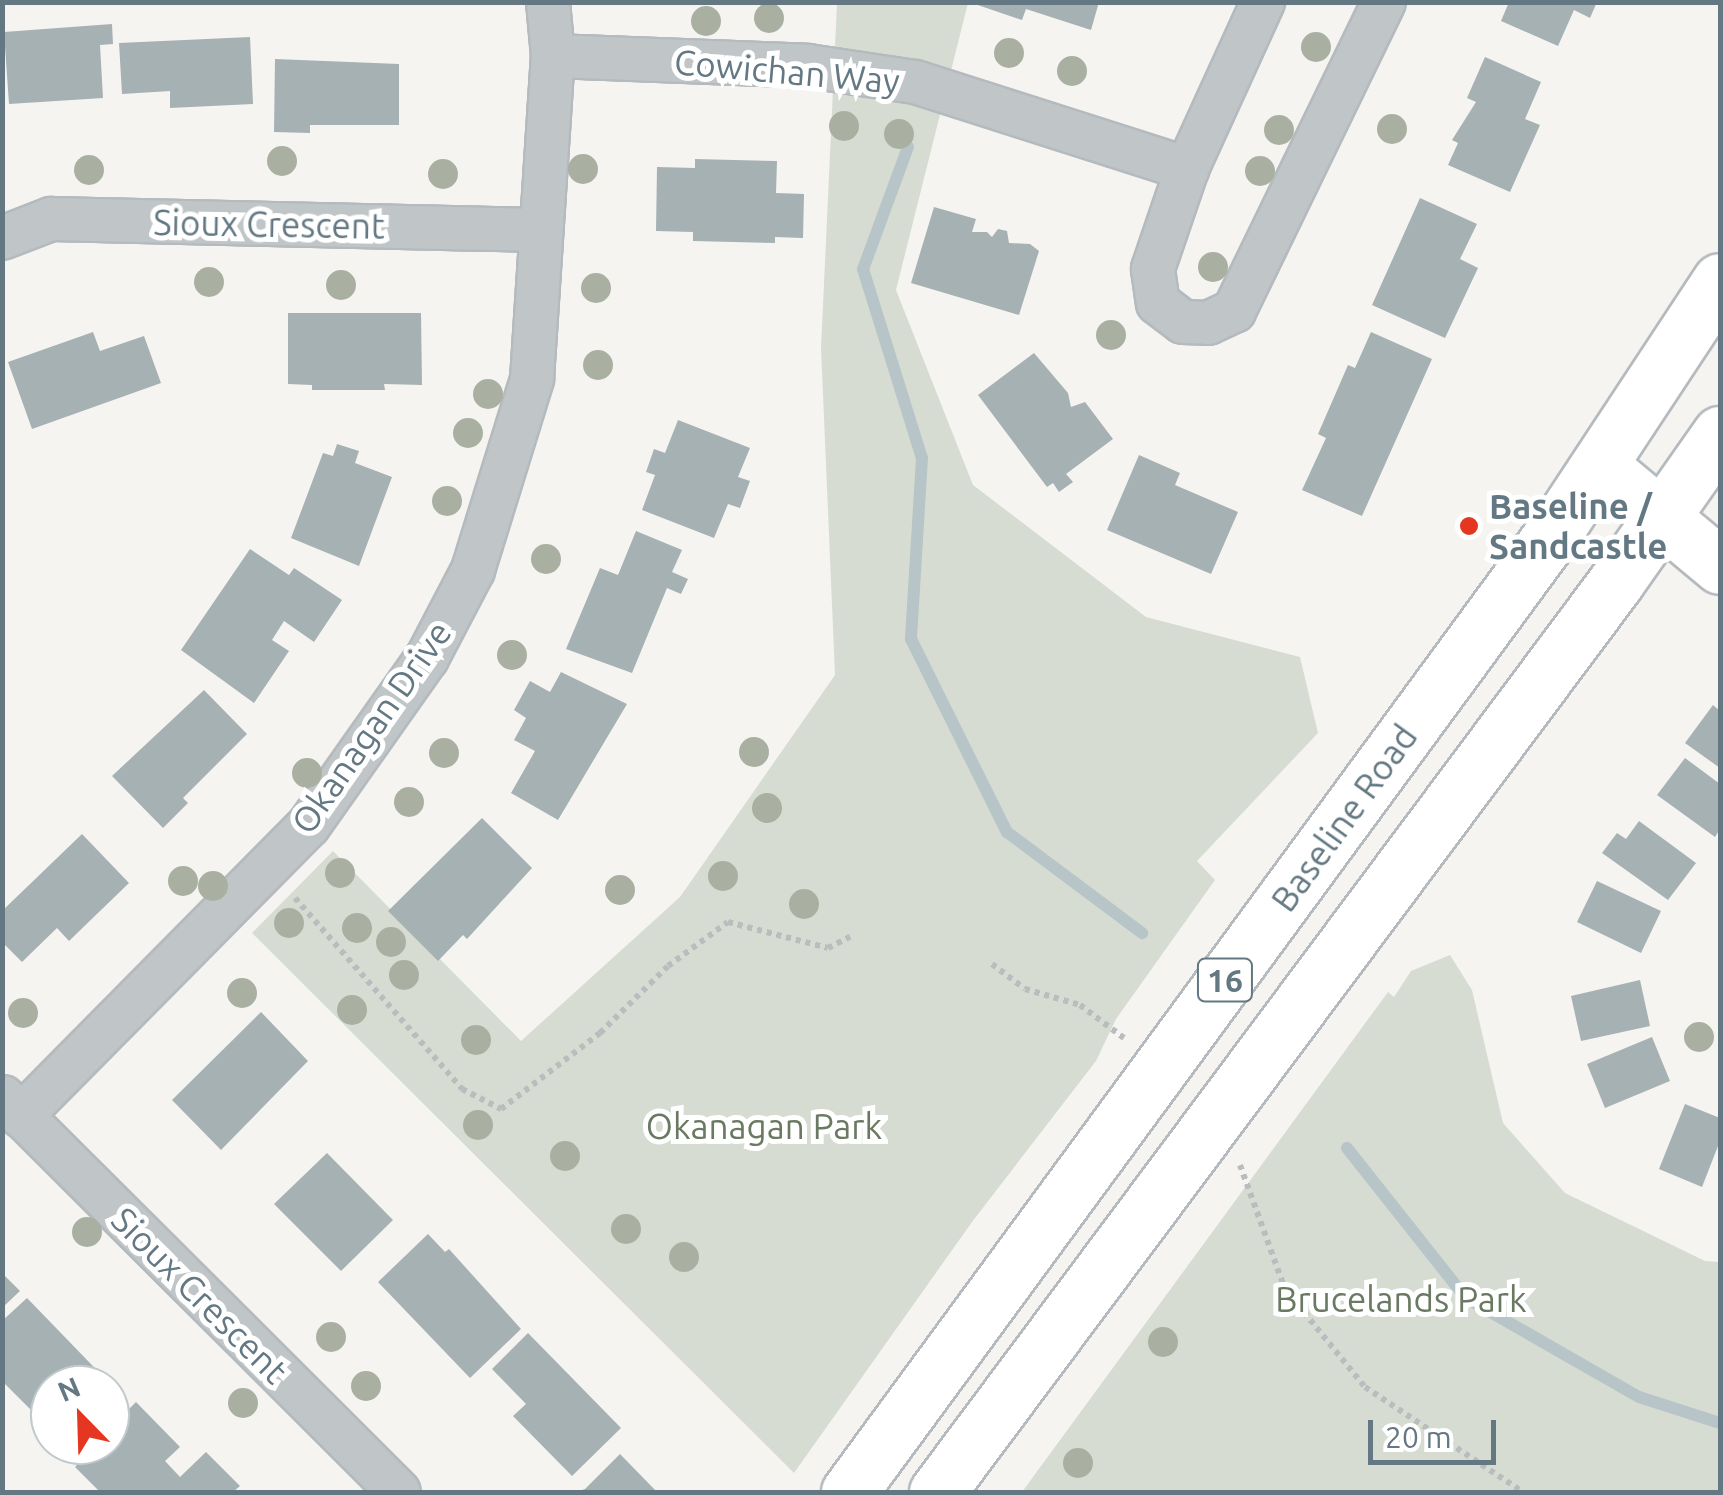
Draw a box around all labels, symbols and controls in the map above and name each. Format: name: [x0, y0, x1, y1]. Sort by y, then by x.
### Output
street label: Cowichan Way: [672, 40, 902, 102]
street label: Sioux Crescent: [153, 201, 385, 247]
place label: Baseline / Sandcastle: [1489, 485, 1668, 567]
marker: Baseline / Sandcastle: [1458, 515, 1480, 537]
street label: Okanagan Drive: [282, 613, 460, 841]
street label: Baseline Road: [1262, 717, 1426, 919]
road number: 16: [1195, 953, 1255, 1007]
park label: Okanagan Park: [646, 1105, 882, 1147]
street label: Sioux Crescent: [103, 1198, 297, 1392]
park label: Brucelands Park: [1275, 1278, 1527, 1320]
north arrow: [30, 1365, 130, 1465]
text: N: [53, 1370, 85, 1407]
scale bar: [1373, 1400, 1500, 1462]
text: 20 m: [1385, 1420, 1452, 1454]

